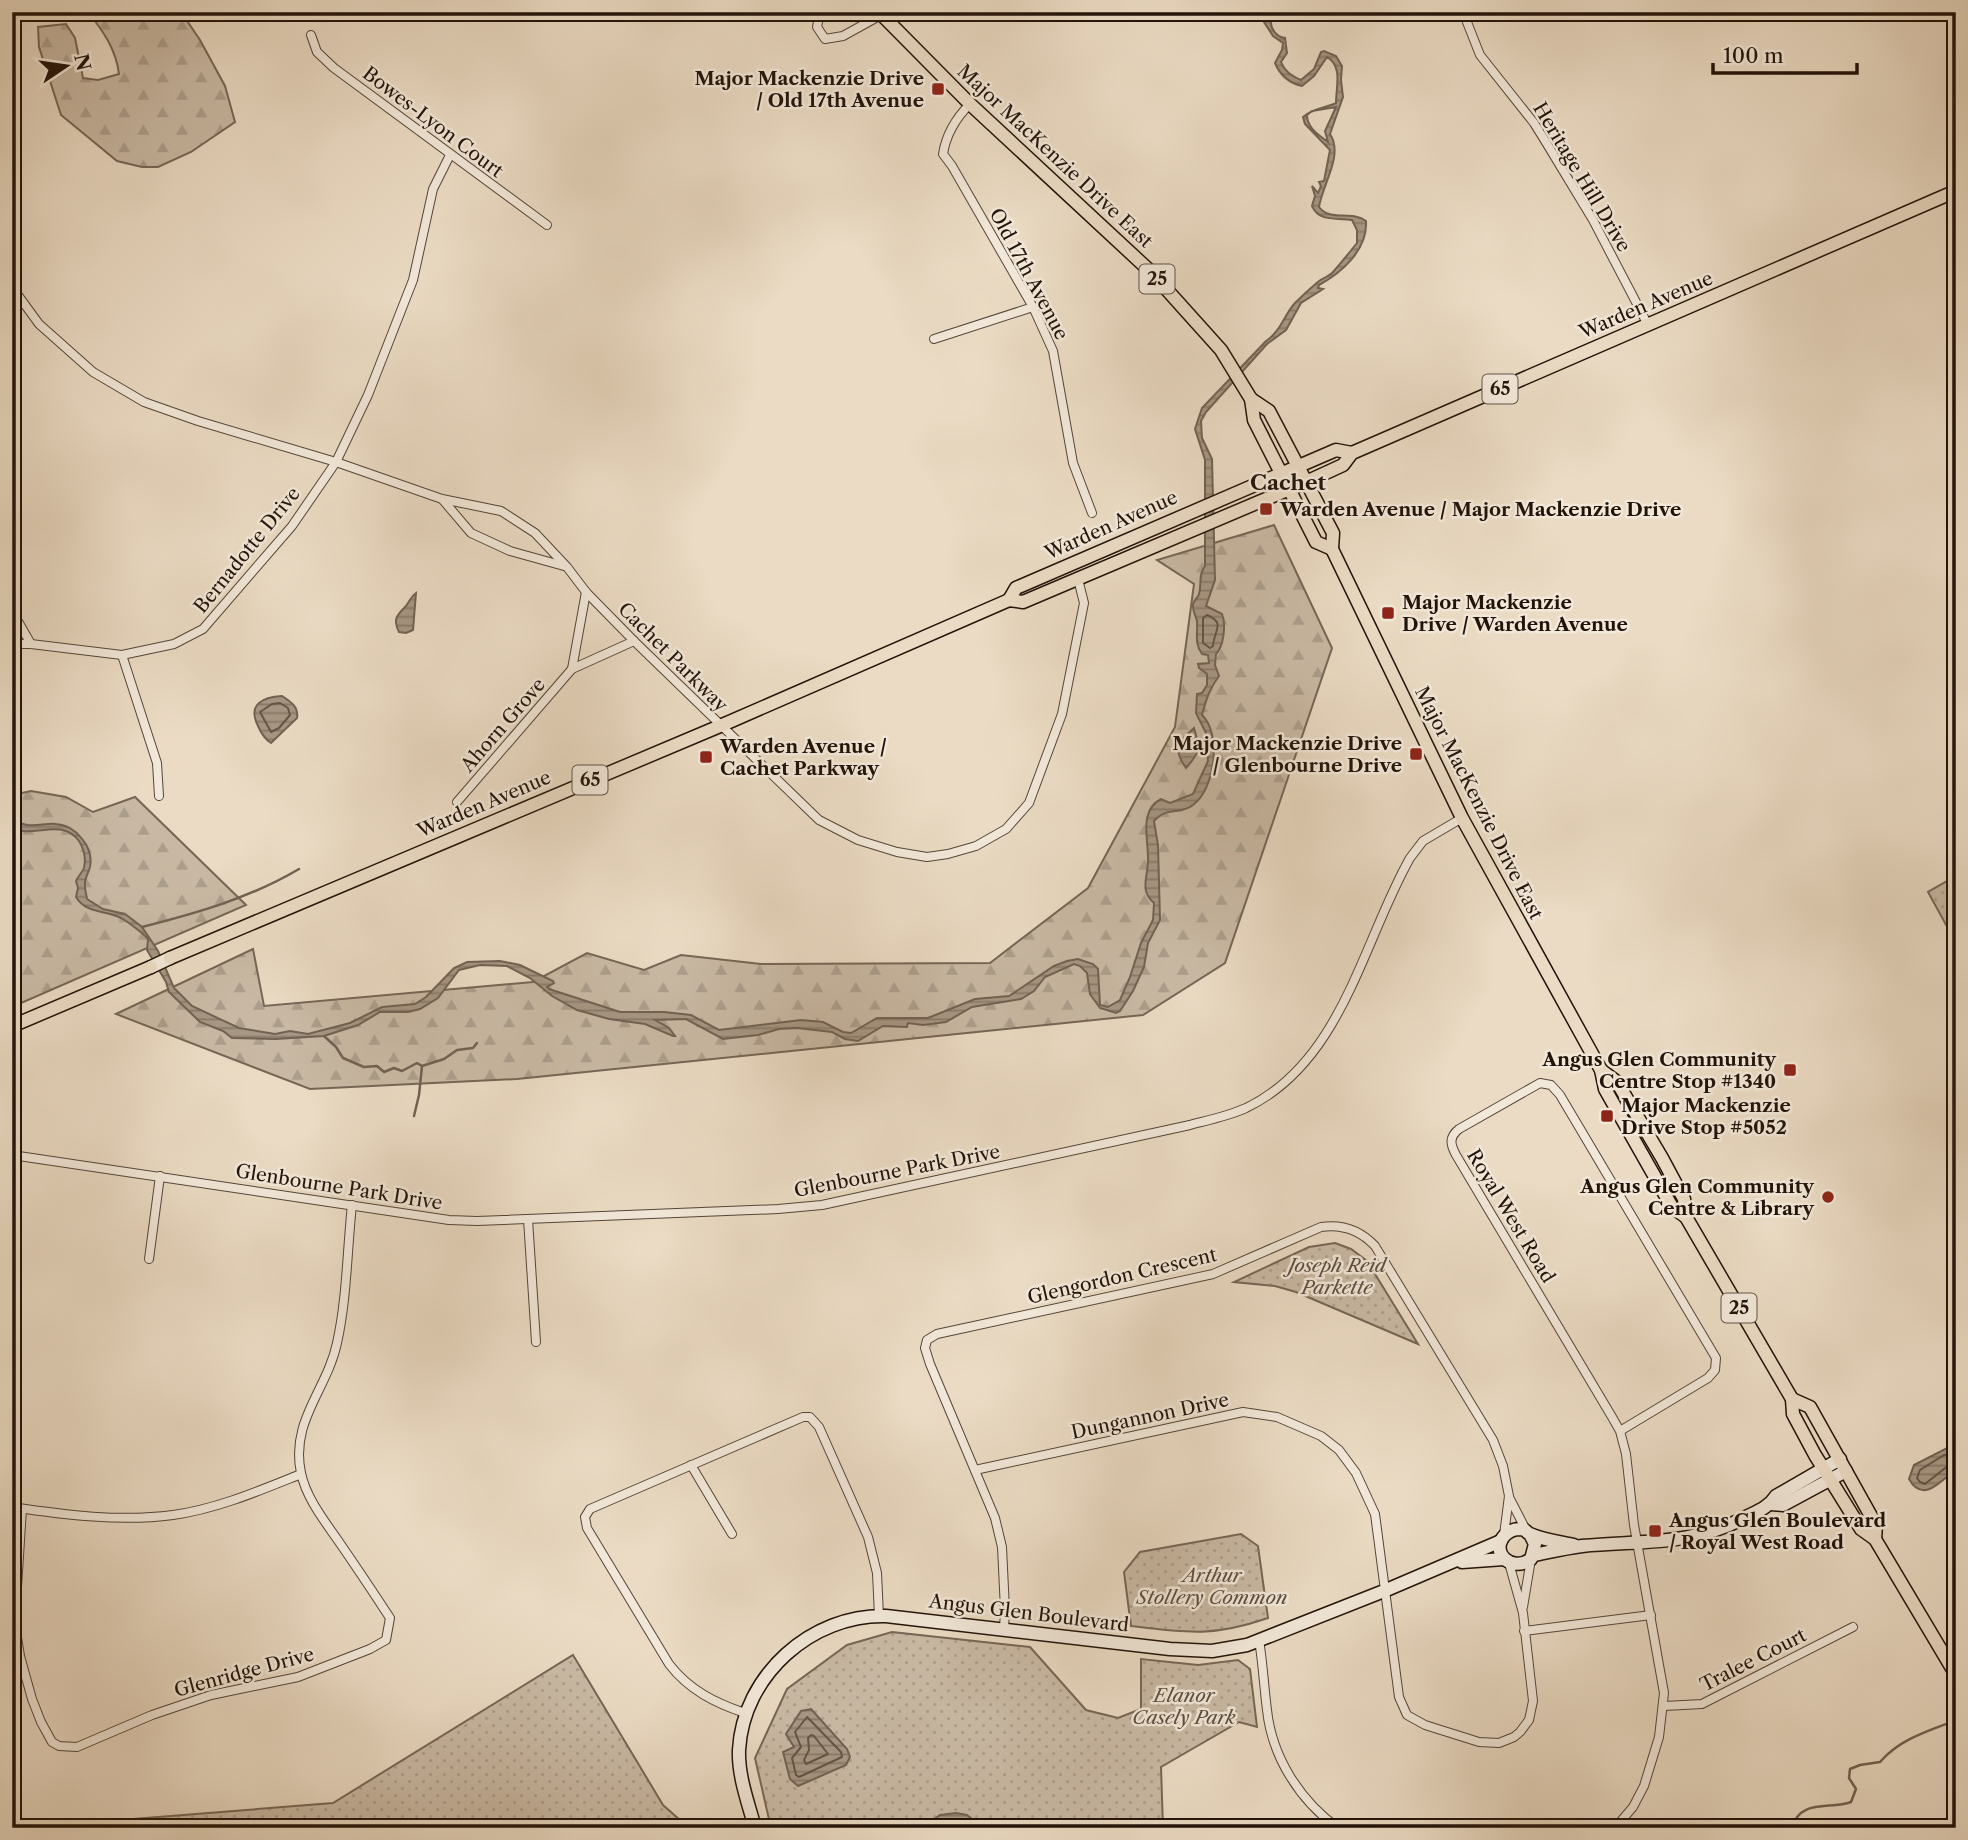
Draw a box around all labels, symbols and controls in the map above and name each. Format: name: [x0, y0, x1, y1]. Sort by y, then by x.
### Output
north arrow: [32, 32, 102, 102]
scale bar: [1713, 32, 1856, 76]
text: 100 m: [1723, 43, 1784, 68]
text: N: [69, 52, 95, 73]
street label: Major MacKenzie Drive East: [953, 59, 1158, 253]
street label: Bowes-Lyon Court: [358, 62, 508, 182]
place label: Major Mackenzie Drive / Old 17th Avenue: [694, 67, 924, 112]
marker: Major Mackenzie Drive / Old 17th Avenue: [930, 81, 946, 97]
street label: Heritage Hill Drive: [1528, 98, 1636, 256]
street label: Old 17th Avenue: [985, 204, 1073, 344]
road number: 25: [1140, 264, 1174, 293]
street label: Warden Avenue: [1575, 267, 1716, 344]
road number: 65: [1482, 374, 1518, 404]
district label: Cachet: [1250, 470, 1327, 495]
street label: Bernadotte Drive: [189, 482, 305, 618]
street label: Warden Avenue: [1040, 485, 1181, 565]
place label: Warden Avenue / Major Mackenzie Drive: [1279, 498, 1681, 521]
marker: Warden Avenue / Major Mackenzie Drive: [1258, 501, 1274, 517]
place label: Major Mackenzie Drive / Warden Avenue: [1402, 591, 1628, 636]
street label: Cachet Parkway: [614, 598, 733, 717]
marker: Major Mackenzie Drive / Warden Avenue: [1380, 605, 1396, 621]
street label: Ahorn Grove: [455, 673, 550, 778]
street label: Major MacKenzie Drive East: [1410, 683, 1548, 924]
place label: Major Mackenzie Drive / Glenbourne Drive: [1172, 732, 1402, 777]
place label: Warden Avenue / Cachet Parkway: [719, 735, 887, 780]
marker: Major Mackenzie Drive / Glenbourne Drive: [1408, 746, 1424, 762]
marker: Warden Avenue / Cachet Parkway: [698, 749, 714, 765]
street label: Warden Avenue: [413, 766, 554, 843]
road number: 65: [572, 766, 608, 794]
place label: Angus Glen Community Centre Stop #1340: [1541, 1048, 1777, 1093]
marker: Angus Glen Community Centre Stop #1340: [1782, 1062, 1798, 1078]
place label: Major Mackenzie Drive Stop #5052: [1621, 1094, 1791, 1139]
marker: Major Mackenzie Drive Stop #5052: [1599, 1108, 1615, 1124]
street label: Glenbourne Park Drive: [792, 1140, 1002, 1202]
street label: Royal West Road: [1462, 1145, 1560, 1287]
street label: Glenbourne Park Drive: [234, 1159, 444, 1215]
place label: Angus Glen Community Centre & Library: [1579, 1175, 1815, 1220]
marker: Angus Glen Community Centre & Library: [1820, 1189, 1836, 1205]
street label: Glengordon Crescent: [1025, 1243, 1219, 1309]
park label: Joseph Reid Parkette: [1283, 1254, 1388, 1299]
road number: 25: [1722, 1294, 1756, 1322]
street label: Dungannon Drive: [1069, 1388, 1231, 1444]
place label: Angus Glen Boulevard / Royal West Road: [1668, 1509, 1887, 1554]
marker: Angus Glen Boulevard / Royal West Road: [1647, 1523, 1663, 1539]
park label: Arthur Stollery Common: [1136, 1564, 1287, 1609]
street label: Angus Glen Boulevard: [927, 1589, 1131, 1637]
street label: Tralee Court: [1696, 1623, 1810, 1697]
street label: Glenridge Drive: [172, 1642, 316, 1702]
park label: Elanor Casely Park: [1132, 1684, 1236, 1729]

